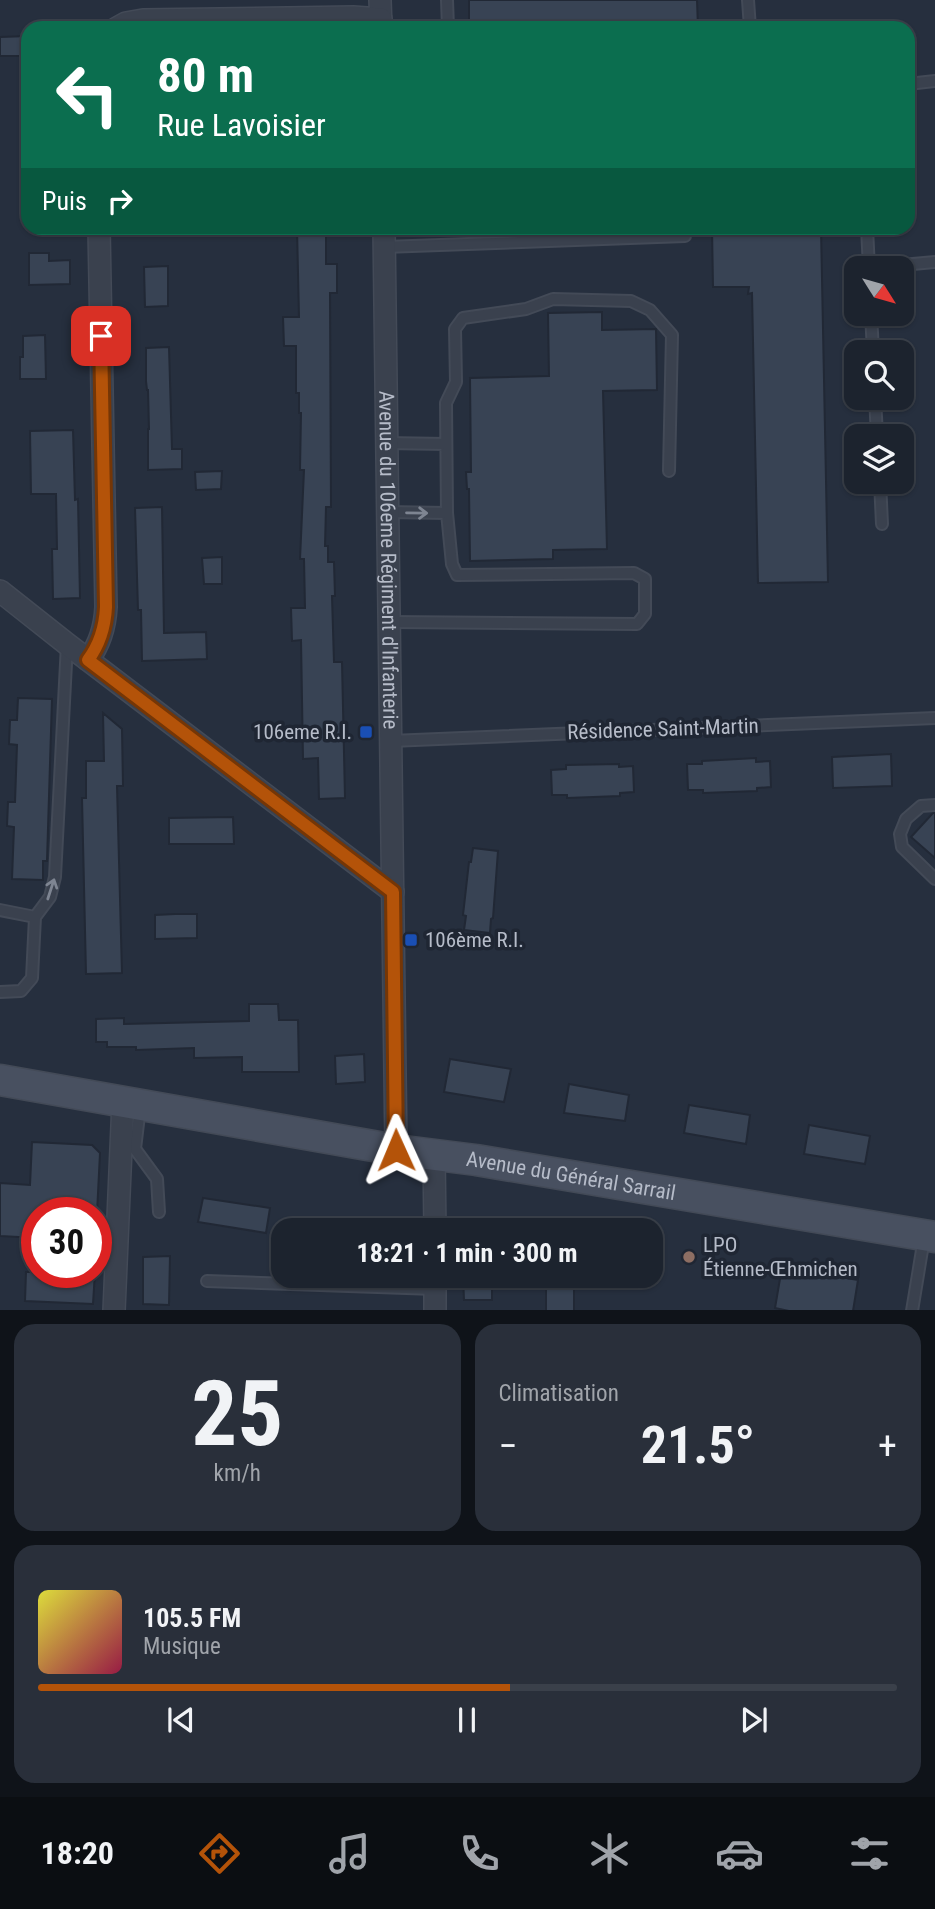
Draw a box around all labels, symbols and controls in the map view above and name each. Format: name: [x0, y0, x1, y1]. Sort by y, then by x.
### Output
text: 80 m: [157, 47, 254, 104]
icon: left: [42, 49, 133, 140]
text: Rue Lavoisier: [157, 106, 326, 144]
icon: right: [101, 182, 139, 220]
text: Puis: [42, 186, 87, 216]
north arrow: [844, 256, 914, 326]
map controls: [844, 256, 914, 494]
pin: [71, 306, 131, 366]
icon: arrive: [82, 317, 120, 355]
button: search: [844, 340, 914, 410]
street label: Avenue du 106eme Régiment d'Infanterie: [374, 390, 403, 730]
button: layers: [844, 424, 914, 494]
one-way arrow: [405, 506, 428, 520]
street label: Résidence Saint-Martin: [567, 714, 759, 744]
place label: 106eme R.I.: [253, 720, 352, 744]
marker: 106eme R.I.: [358, 724, 374, 740]
one-way arrow: [45, 879, 58, 901]
place label: 106ème R.I.: [425, 928, 524, 952]
marker: 106ème R.I.: [403, 932, 419, 948]
position arrow: [359, 1113, 433, 1187]
street label: Avenue du Général Sarrail: [465, 1147, 677, 1205]
speed limit sign: 30: [21, 1197, 112, 1288]
place label: LPO Étienne-Œhmichen: [703, 1233, 858, 1281]
text: 18:21 · 1 min · 300 m: [357, 1238, 577, 1268]
marker: LPO Étienne-Œhmichen: [681, 1249, 697, 1265]
text: 25: [191, 1361, 283, 1467]
text: Climatisation: [499, 1380, 619, 1407]
text: 21.5°: [641, 1415, 755, 1476]
text: −: [499, 1424, 518, 1468]
text: +: [878, 1424, 897, 1468]
text: km/h: [214, 1460, 261, 1487]
text: 105.5 FM: [143, 1603, 241, 1633]
text: Musique: [143, 1633, 221, 1660]
icon: previous: [162, 1701, 200, 1739]
icon: pause: [448, 1701, 486, 1739]
icon: next: [735, 1701, 773, 1739]
icon: directions: [195, 1829, 244, 1878]
icon: music: [325, 1829, 374, 1878]
icon: phone: [455, 1829, 504, 1878]
icon: climate: [585, 1829, 634, 1878]
icon: car: [715, 1829, 764, 1878]
icon: filters: [845, 1829, 894, 1878]
text: 18:20: [41, 1834, 114, 1872]

